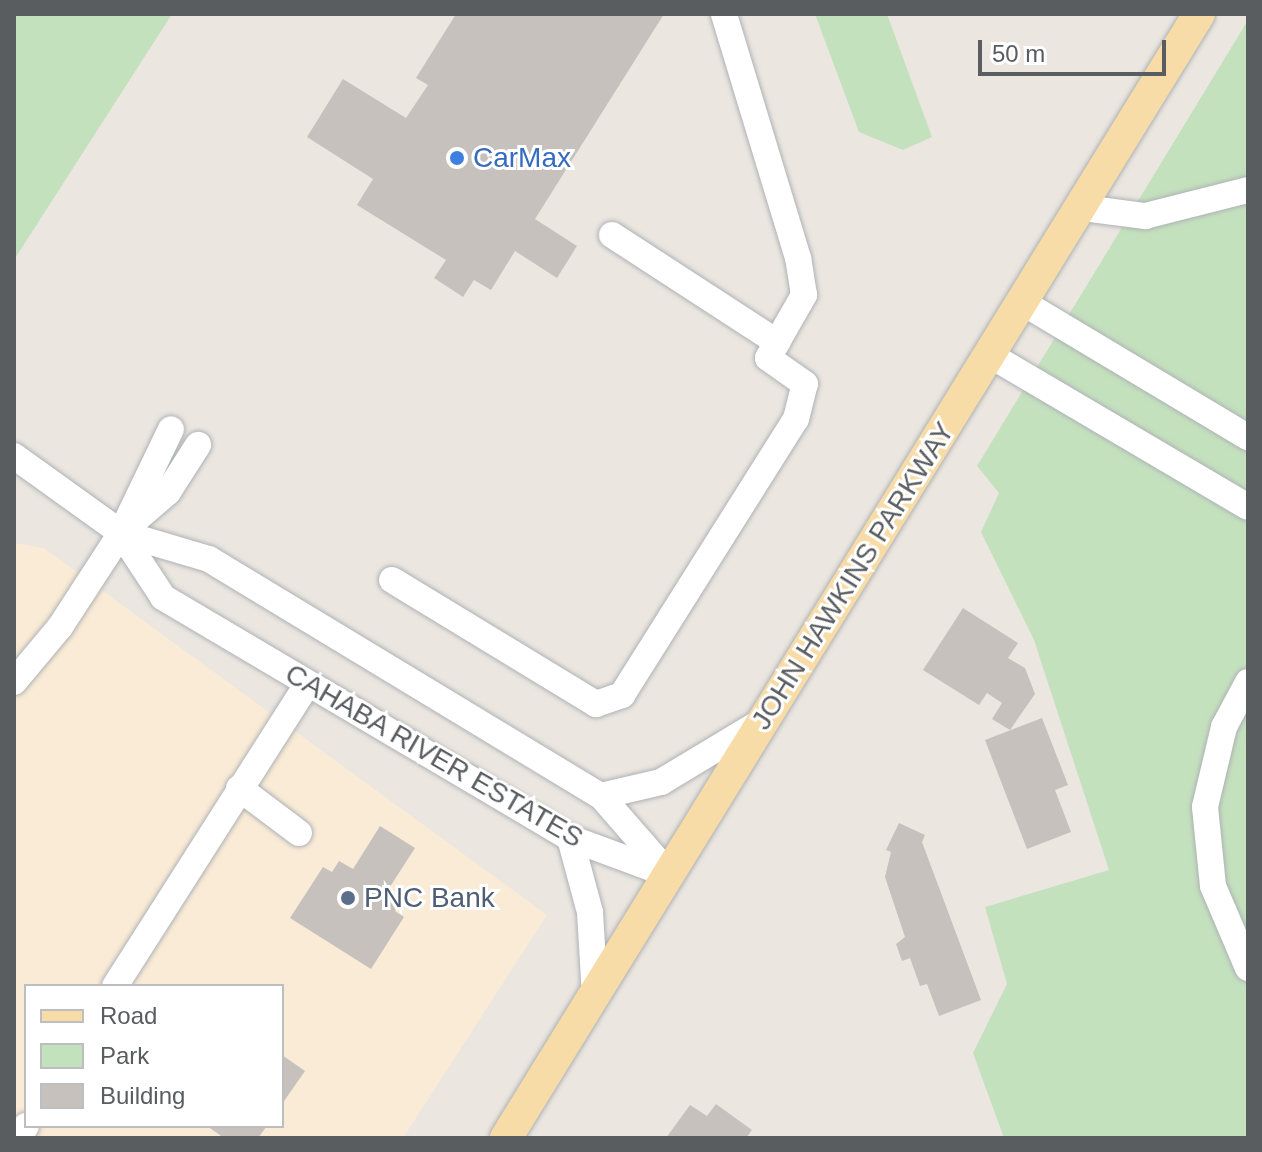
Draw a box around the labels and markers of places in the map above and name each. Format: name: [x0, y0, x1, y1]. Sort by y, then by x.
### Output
place label: CarMax: [473, 141, 571, 175]
marker: CarMax: [448, 149, 466, 167]
place label: PNC Bank: [364, 881, 495, 915]
marker: PNC Bank: [339, 889, 357, 907]

